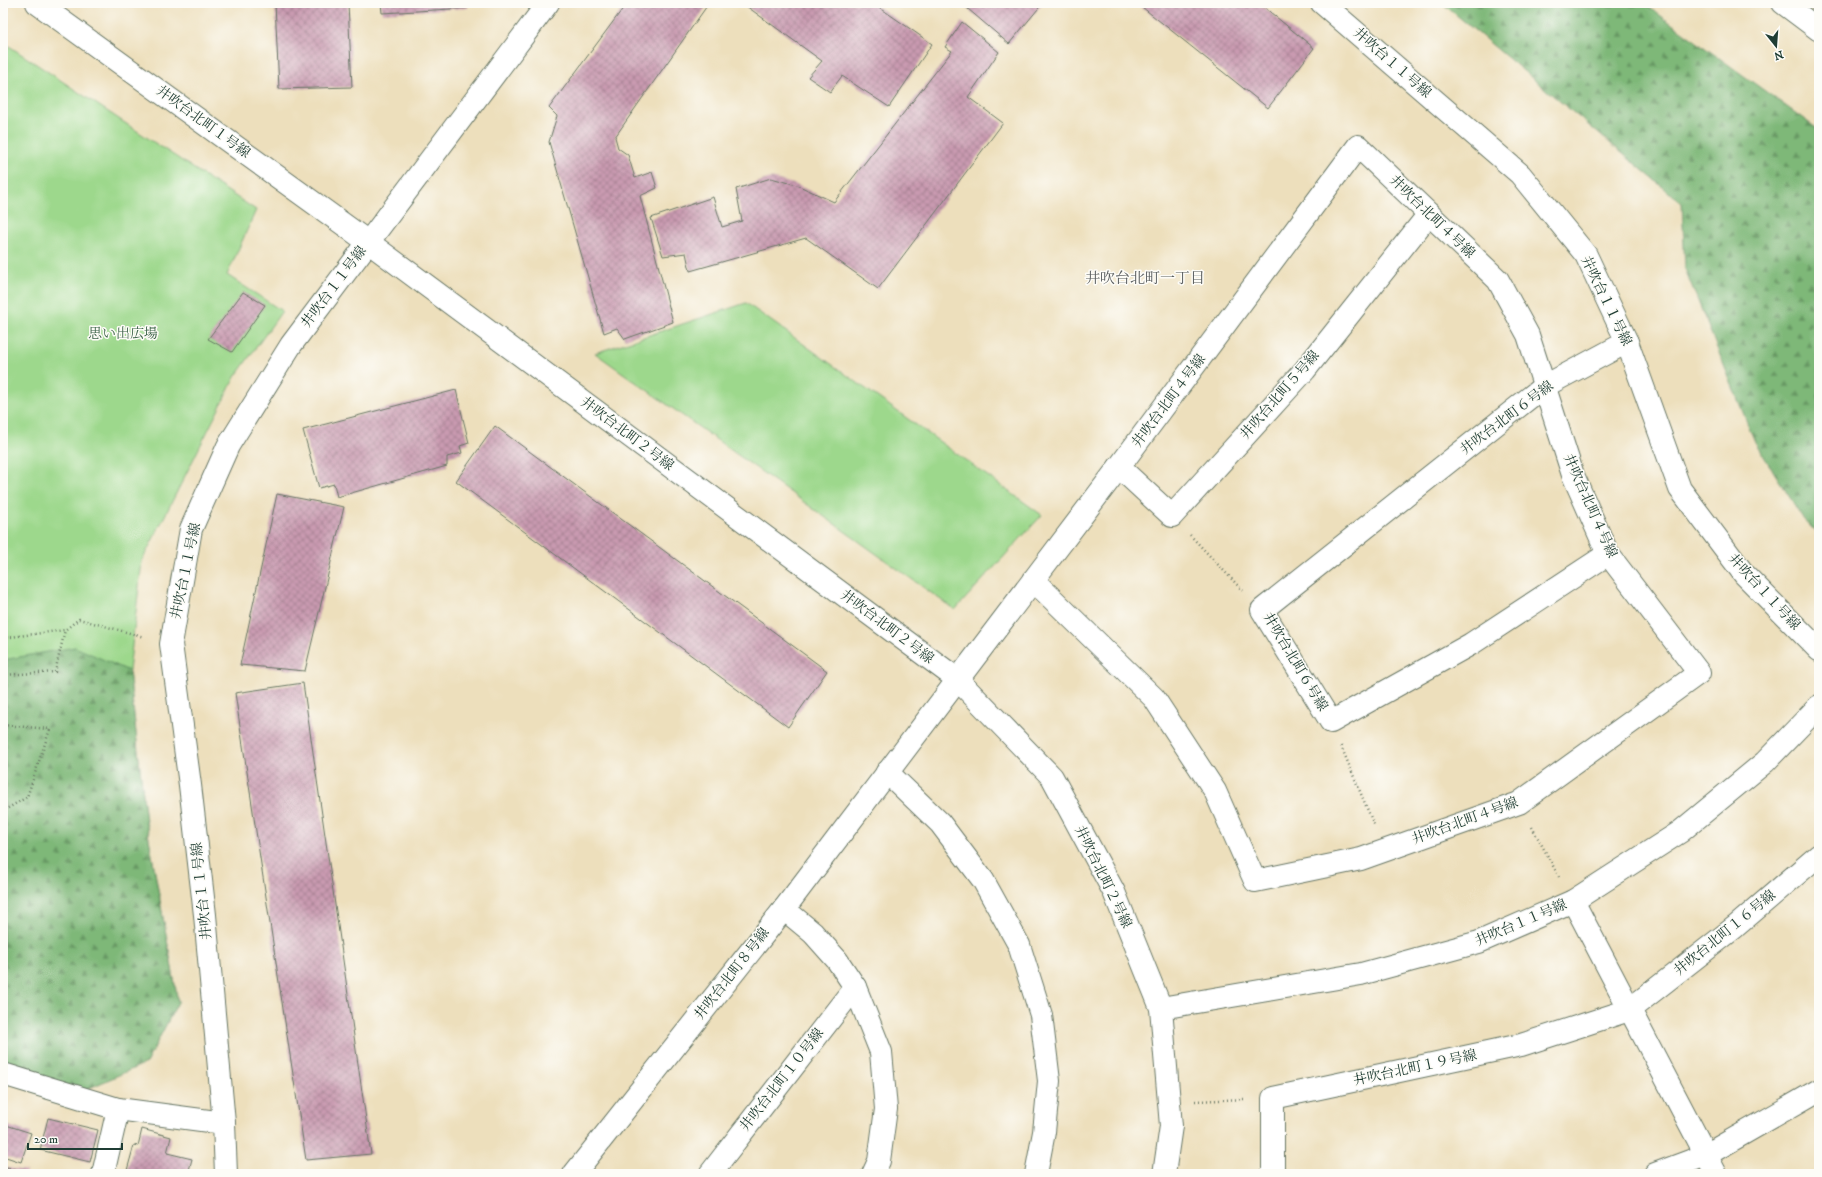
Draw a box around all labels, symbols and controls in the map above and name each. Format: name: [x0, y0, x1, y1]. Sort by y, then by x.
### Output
street label: 井吹台１１号線: [1349, 24, 1435, 102]
north arrow: [1756, 26, 1796, 66]
text: N: [1772, 47, 1785, 63]
street label: 井吹台北町１号線: [152, 82, 254, 162]
street label: 井吹台北町４号線: [1385, 172, 1479, 262]
street label: 井吹台１１号線: [297, 242, 371, 332]
street label: 井吹台１１号線: [1576, 253, 1636, 349]
district label: 井吹台北町一丁目: [1085, 269, 1205, 288]
park label: 思い出広場: [88, 325, 158, 343]
street label: 井吹台北町５号線: [1236, 347, 1324, 443]
street label: 井吹台北町４号線: [1128, 351, 1210, 451]
street label: 井吹台北町６号線: [1457, 377, 1557, 459]
street label: 井吹台北町２号線: [577, 393, 677, 475]
street label: 井吹台北町４号線: [1559, 451, 1621, 561]
street label: 井吹台１１号線: [167, 521, 205, 621]
street label: 井吹台１１号線: [1724, 550, 1804, 634]
street label: 井吹台北町２号線: [837, 586, 937, 668]
street label: 井吹台北町６号線: [1258, 609, 1332, 715]
street label: 井吹台北町４号線: [1409, 793, 1521, 849]
street label: 井吹台北町２号線: [1070, 823, 1136, 931]
street label: 井吹台１１号線: [188, 841, 216, 941]
street label: 井吹台北町１６号線: [1670, 886, 1780, 980]
street label: 井吹台１１号線: [1472, 896, 1570, 950]
street label: 井吹台北町８号線: [690, 924, 774, 1024]
street label: 井吹台北町１０号線: [736, 1025, 828, 1135]
street label: 井吹台北町１９号線: [1352, 1046, 1478, 1090]
scale bar: [28, 1125, 122, 1151]
text: 20 m: [34, 1132, 58, 1147]

